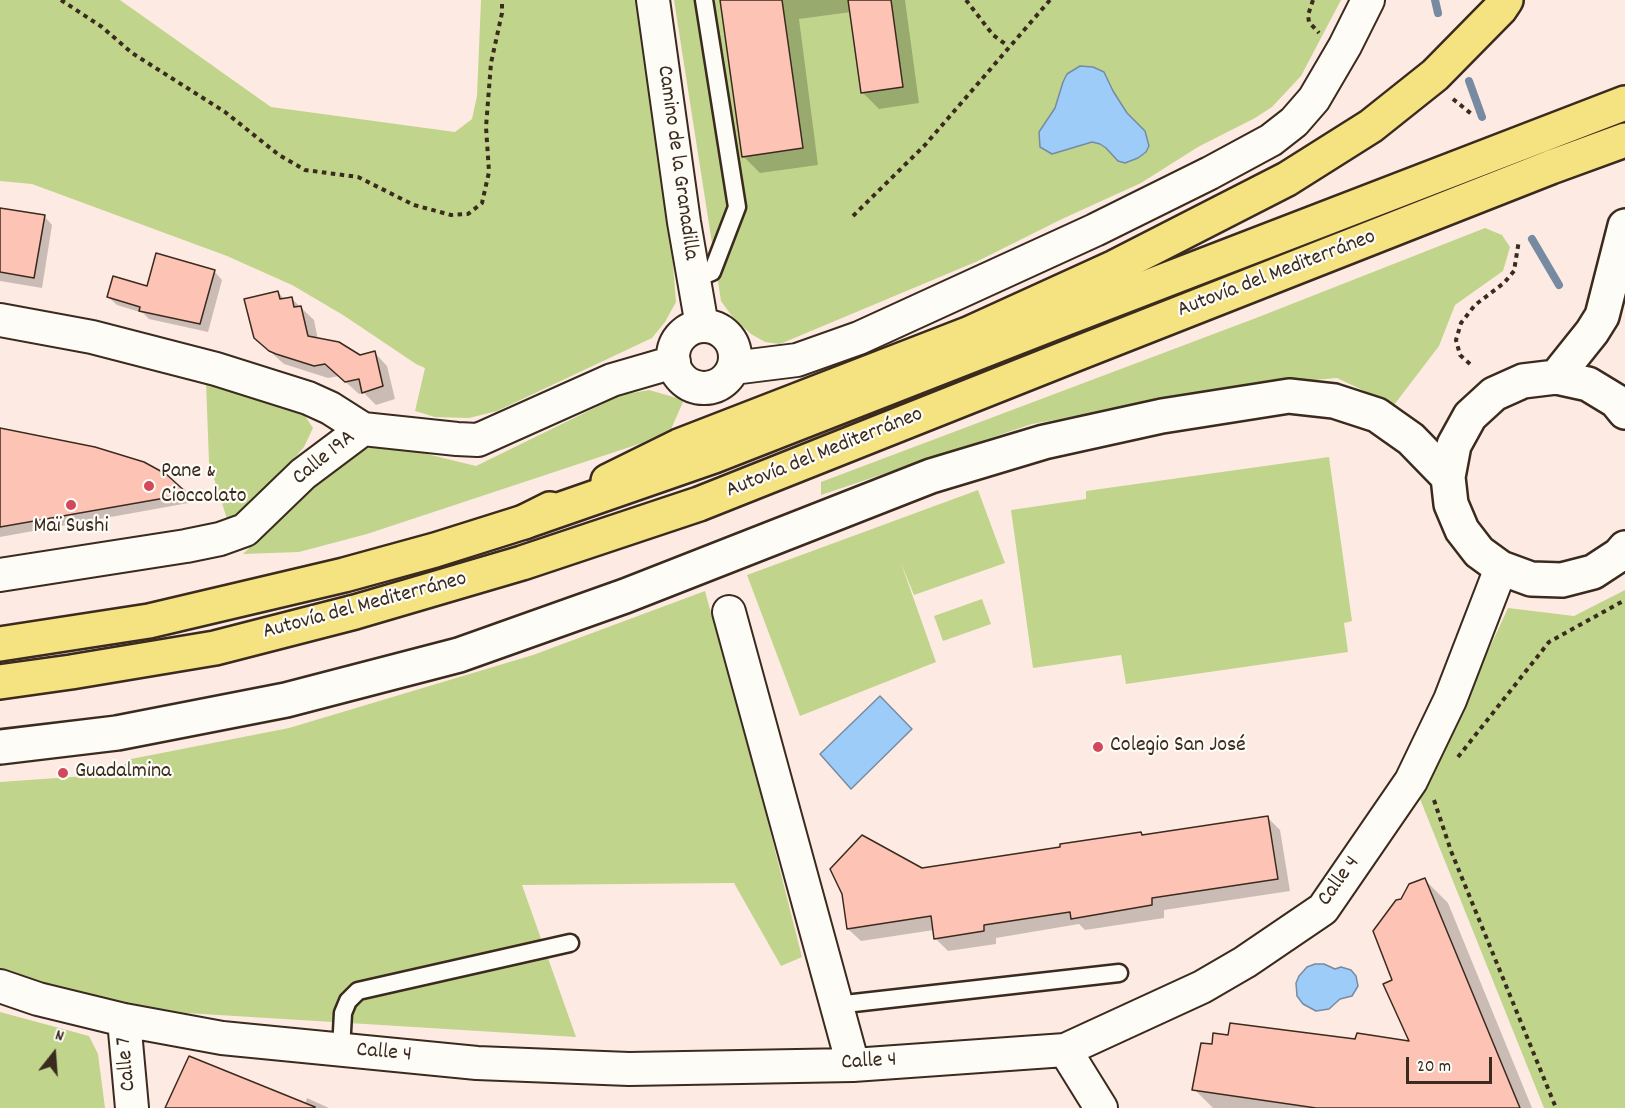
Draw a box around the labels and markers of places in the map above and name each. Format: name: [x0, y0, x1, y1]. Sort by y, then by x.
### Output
place label: Pane & Cioccolato: [161, 460, 247, 512]
marker: Pane & Cioccolato: [142, 479, 156, 493]
marker: Maï Sushi: [64, 498, 78, 512]
place label: Maï Sushi: [34, 515, 108, 541]
place label: Colegio San José: [1110, 734, 1246, 760]
marker: Colegio San José: [1091, 740, 1105, 754]
place label: Guadalmina: [75, 760, 171, 786]
marker: Guadalmina: [56, 766, 70, 780]

